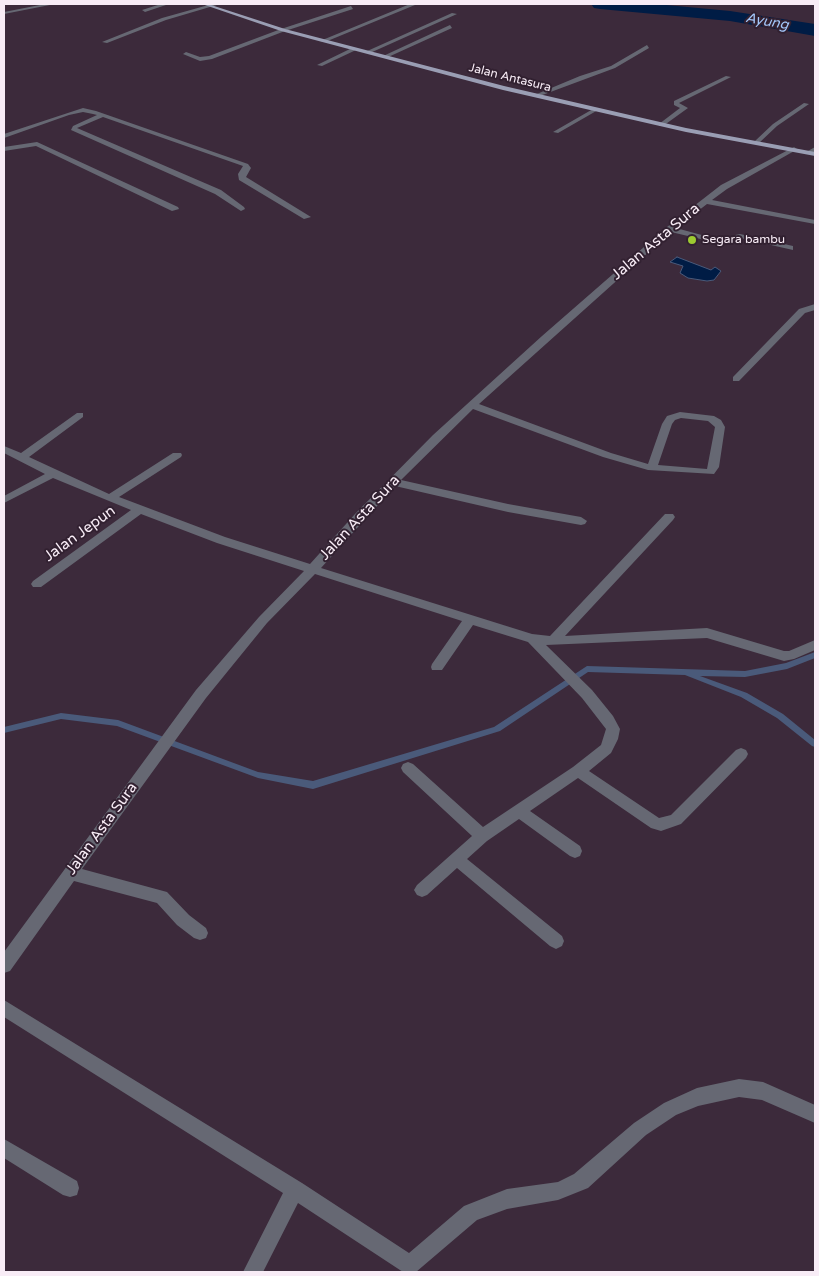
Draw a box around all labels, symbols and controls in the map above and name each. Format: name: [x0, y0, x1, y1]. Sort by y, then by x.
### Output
water label: Ayung: [744, 10, 790, 34]
street label: Jalan Antasura: [467, 61, 553, 95]
street label: Jalan Asta Sura: [608, 200, 704, 284]
place label: Segara bambu: [702, 233, 785, 247]
marker: Segara bambu: [686, 234, 698, 246]
street label: Jalan Asta Sura: [316, 472, 404, 564]
street label: Jalan Jepun: [41, 502, 119, 566]
street label: Jalan Asta Sura: [63, 779, 141, 879]

